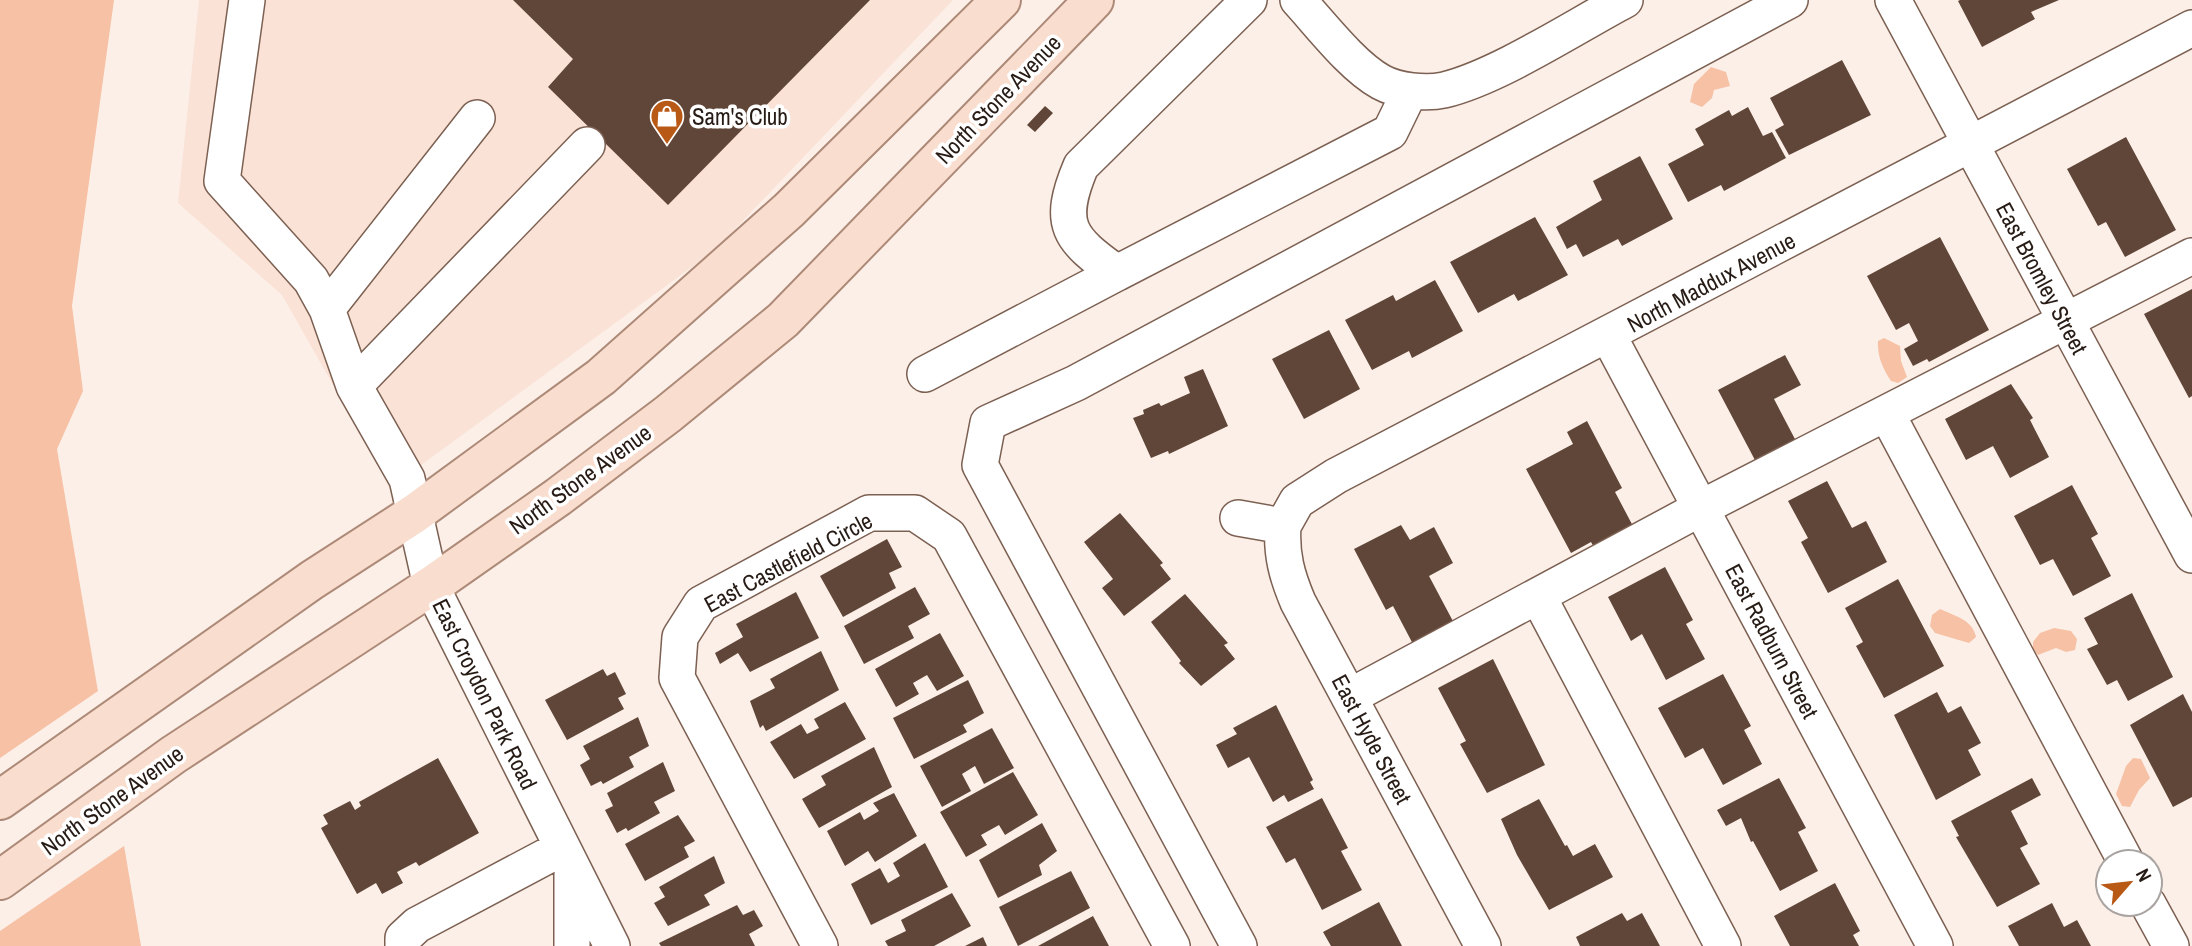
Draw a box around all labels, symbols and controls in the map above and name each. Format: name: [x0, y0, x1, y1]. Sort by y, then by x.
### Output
street label: North Stone Avenue: [928, 28, 1068, 170]
shop icon: Sam's Club: [648, 97, 686, 146]
place label: Sam's Club: [692, 101, 788, 132]
street label: East Bromley Street: [1989, 197, 2095, 359]
street label: North Maddux Avenue: [1621, 225, 1801, 339]
street label: North Stone Avenue: [503, 417, 657, 541]
street label: East Castlefield Circle: [698, 505, 878, 619]
street label: East Radburn Street: [1718, 558, 1826, 724]
street label: East Croydon Park Road: [425, 593, 545, 795]
street label: East Hyde Street: [1325, 669, 1419, 809]
street label: North Stone Avenue: [35, 738, 189, 862]
north arrow: [2094, 848, 2164, 918]
text: N: [2130, 864, 2158, 886]

